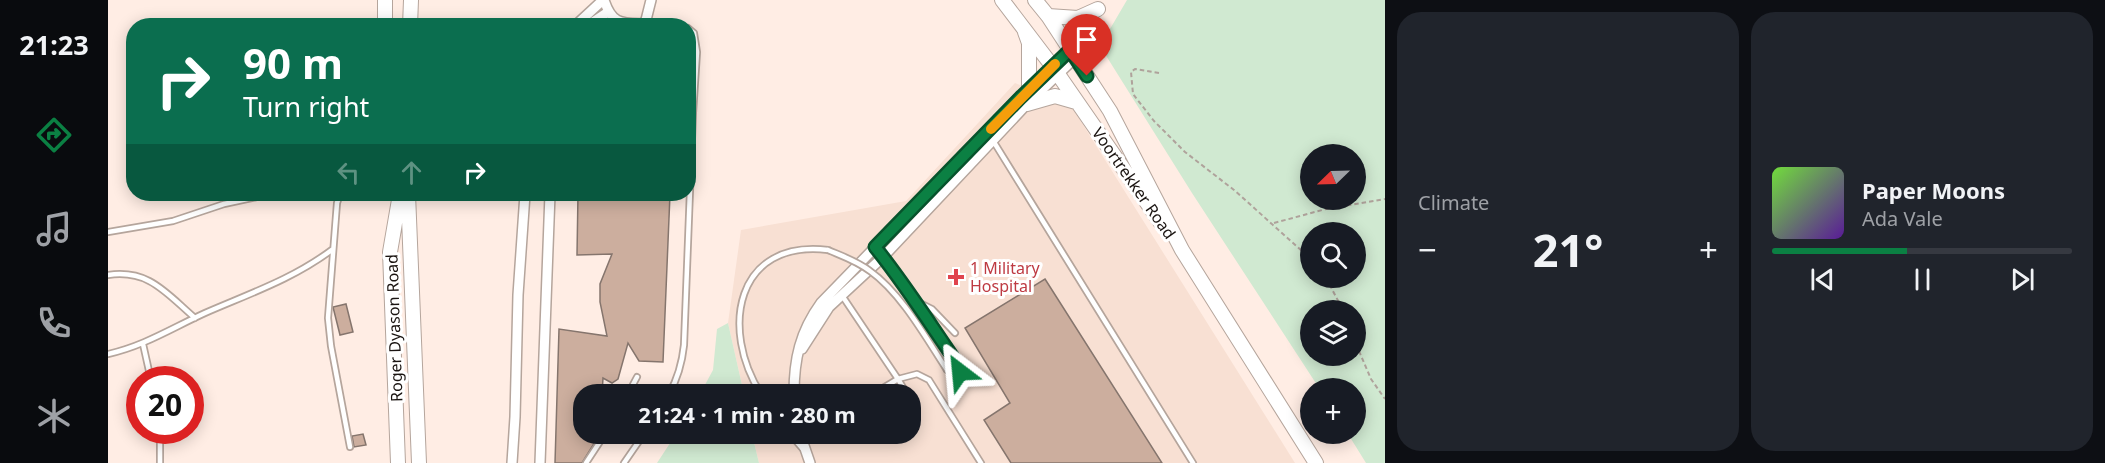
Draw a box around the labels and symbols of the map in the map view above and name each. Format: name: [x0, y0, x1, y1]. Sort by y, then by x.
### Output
pin: [1061, 14, 1112, 76]
street label: Voortrekker Road: [1087, 123, 1181, 243]
north arrow: [1300, 144, 1366, 210]
street label: Roger Dyason Road: [380, 254, 408, 402]
place label: 1 Military Hospital: [970, 257, 1041, 297]
marker: 1 Military Hospital: [947, 268, 965, 286]
position arrow: [928, 340, 992, 404]
speed limit sign: 20: [126, 366, 204, 444]

